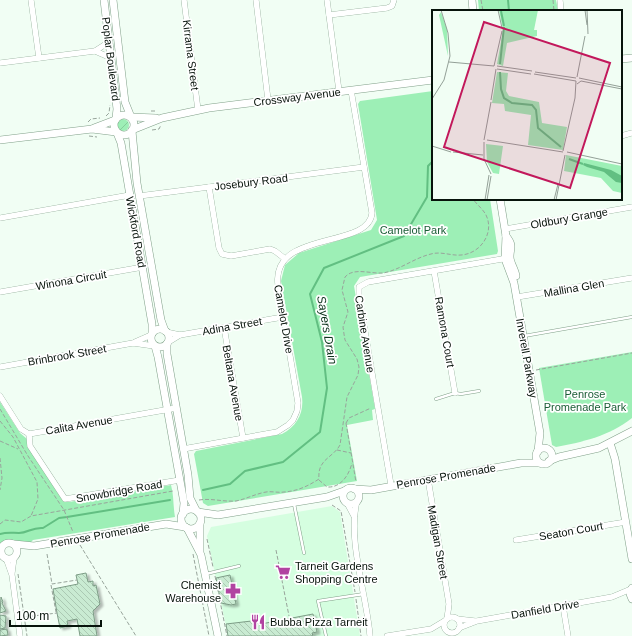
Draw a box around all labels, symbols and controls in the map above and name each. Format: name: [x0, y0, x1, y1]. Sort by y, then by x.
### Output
inset map: [432, 10, 622, 200]
street label: Poplar Boulevard: [100, 16, 122, 102]
street label: Kirrama Street: [181, 19, 201, 91]
street label: Crossway Avenue: [253, 86, 341, 108]
street label: Josebury Road: [214, 172, 288, 192]
street label: Wickford Road: [124, 195, 148, 269]
street label: Oldbury Grange: [529, 205, 609, 231]
park label: Camelot Park: [380, 224, 447, 236]
street label: Winona Circuit: [35, 268, 107, 292]
street label: Mallina Glen: [543, 277, 605, 299]
street label: Camelot Drive: [272, 284, 296, 354]
street label: Carbine Avenue: [353, 294, 377, 374]
water label: Sayers Drain: [314, 295, 340, 366]
street label: Ramona Court: [433, 296, 457, 368]
street label: Adina Street: [201, 315, 263, 337]
street label: Inverell Parkway: [514, 317, 540, 399]
street label: Brinbrook Street: [27, 342, 107, 368]
street label: Beltana Avenue: [220, 344, 246, 422]
park label: Penrose Promenade Park: [544, 388, 627, 413]
street label: Calita Avenue: [45, 413, 113, 437]
street label: Penrose Promenade: [395, 461, 497, 491]
street label: Snowbridge Road: [75, 477, 163, 505]
street label: Madigan Street: [426, 504, 450, 580]
street label: Seaton Court: [538, 519, 604, 543]
street label: Penrose Promenade: [49, 520, 151, 550]
place label: Tarneit Gardens Shopping Centre: [295, 560, 378, 585]
supermarket icon: Tarneit Gardens Shopping Centre: [274, 563, 292, 581]
place label: Chemist Warehouse: [165, 579, 221, 604]
pharmacy icon: Chemist Warehouse: [224, 582, 242, 600]
street label: Danfield Drive: [510, 597, 580, 621]
scale bar: [10, 602, 101, 628]
text: 100 m: [16, 609, 49, 623]
restaurant icon: Bubba Pizza Tarneit: [249, 613, 267, 631]
place label: Bubba Pizza Tarneit: [270, 616, 368, 628]

